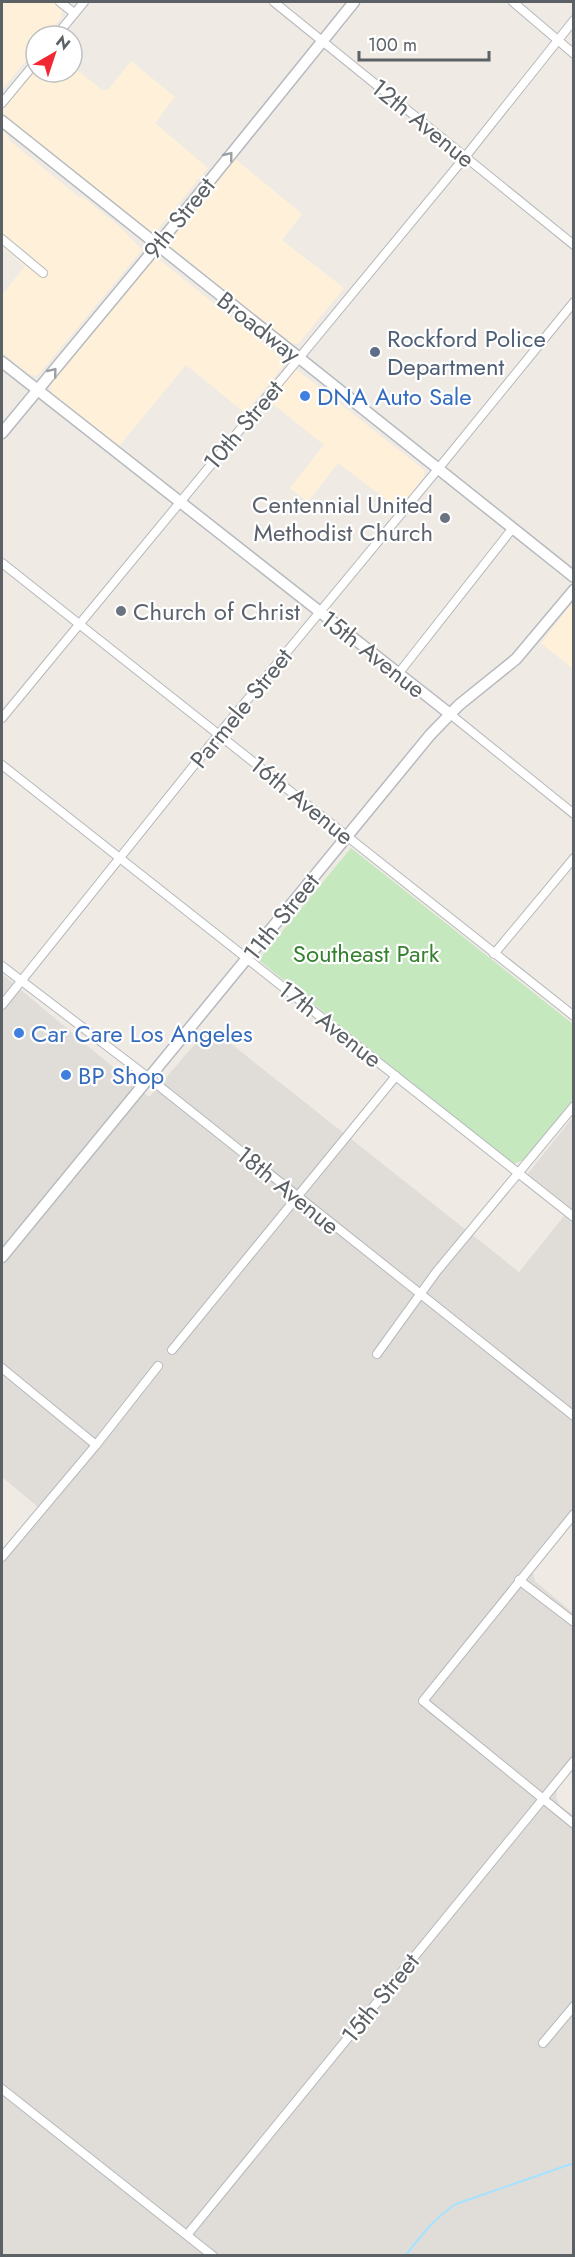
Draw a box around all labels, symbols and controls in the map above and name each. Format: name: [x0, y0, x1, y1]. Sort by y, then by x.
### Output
north arrow: [24, 24, 84, 84]
scale bar: [359, 24, 490, 62]
text: N: [51, 30, 75, 56]
text: 100 m: [368, 32, 417, 58]
street label: 12th Avenue: [364, 70, 482, 176]
one-way arrow: [222, 152, 233, 163]
street label: 9th Street: [135, 169, 223, 267]
street label: Broadway: [210, 283, 309, 371]
place label: Rockford Police Department: [387, 321, 546, 384]
marker: Rockford Police Department: [368, 345, 382, 359]
one-way arrow: [45, 368, 56, 379]
street label: 10th Street: [195, 372, 291, 478]
place label: DNA Auto Sale: [317, 379, 472, 414]
marker: DNA Auto Sale: [298, 389, 312, 403]
place label: Centennial United Methodist Church: [252, 487, 433, 550]
marker: Centennial United Methodist Church: [438, 511, 452, 525]
place label: Church of Christ: [133, 594, 300, 629]
street label: 15th Avenue: [313, 602, 433, 706]
marker: Church of Christ: [114, 604, 128, 618]
street label: Parmele Street: [182, 640, 301, 776]
street label: 16th Avenue: [242, 747, 362, 853]
street label: 11th Street: [235, 865, 328, 969]
park label: Southeast Park: [293, 936, 440, 971]
street label: 17th Avenue: [270, 972, 390, 1076]
place label: Car Care Los Angeles: [31, 1016, 253, 1051]
marker: Car Care Los Angeles: [12, 1026, 26, 1040]
place label: BP Shop: [78, 1058, 164, 1093]
marker: BP Shop: [59, 1068, 73, 1082]
street label: 18th Avenue: [229, 1137, 347, 1243]
street label: 15th Street: [333, 1945, 427, 2051]

